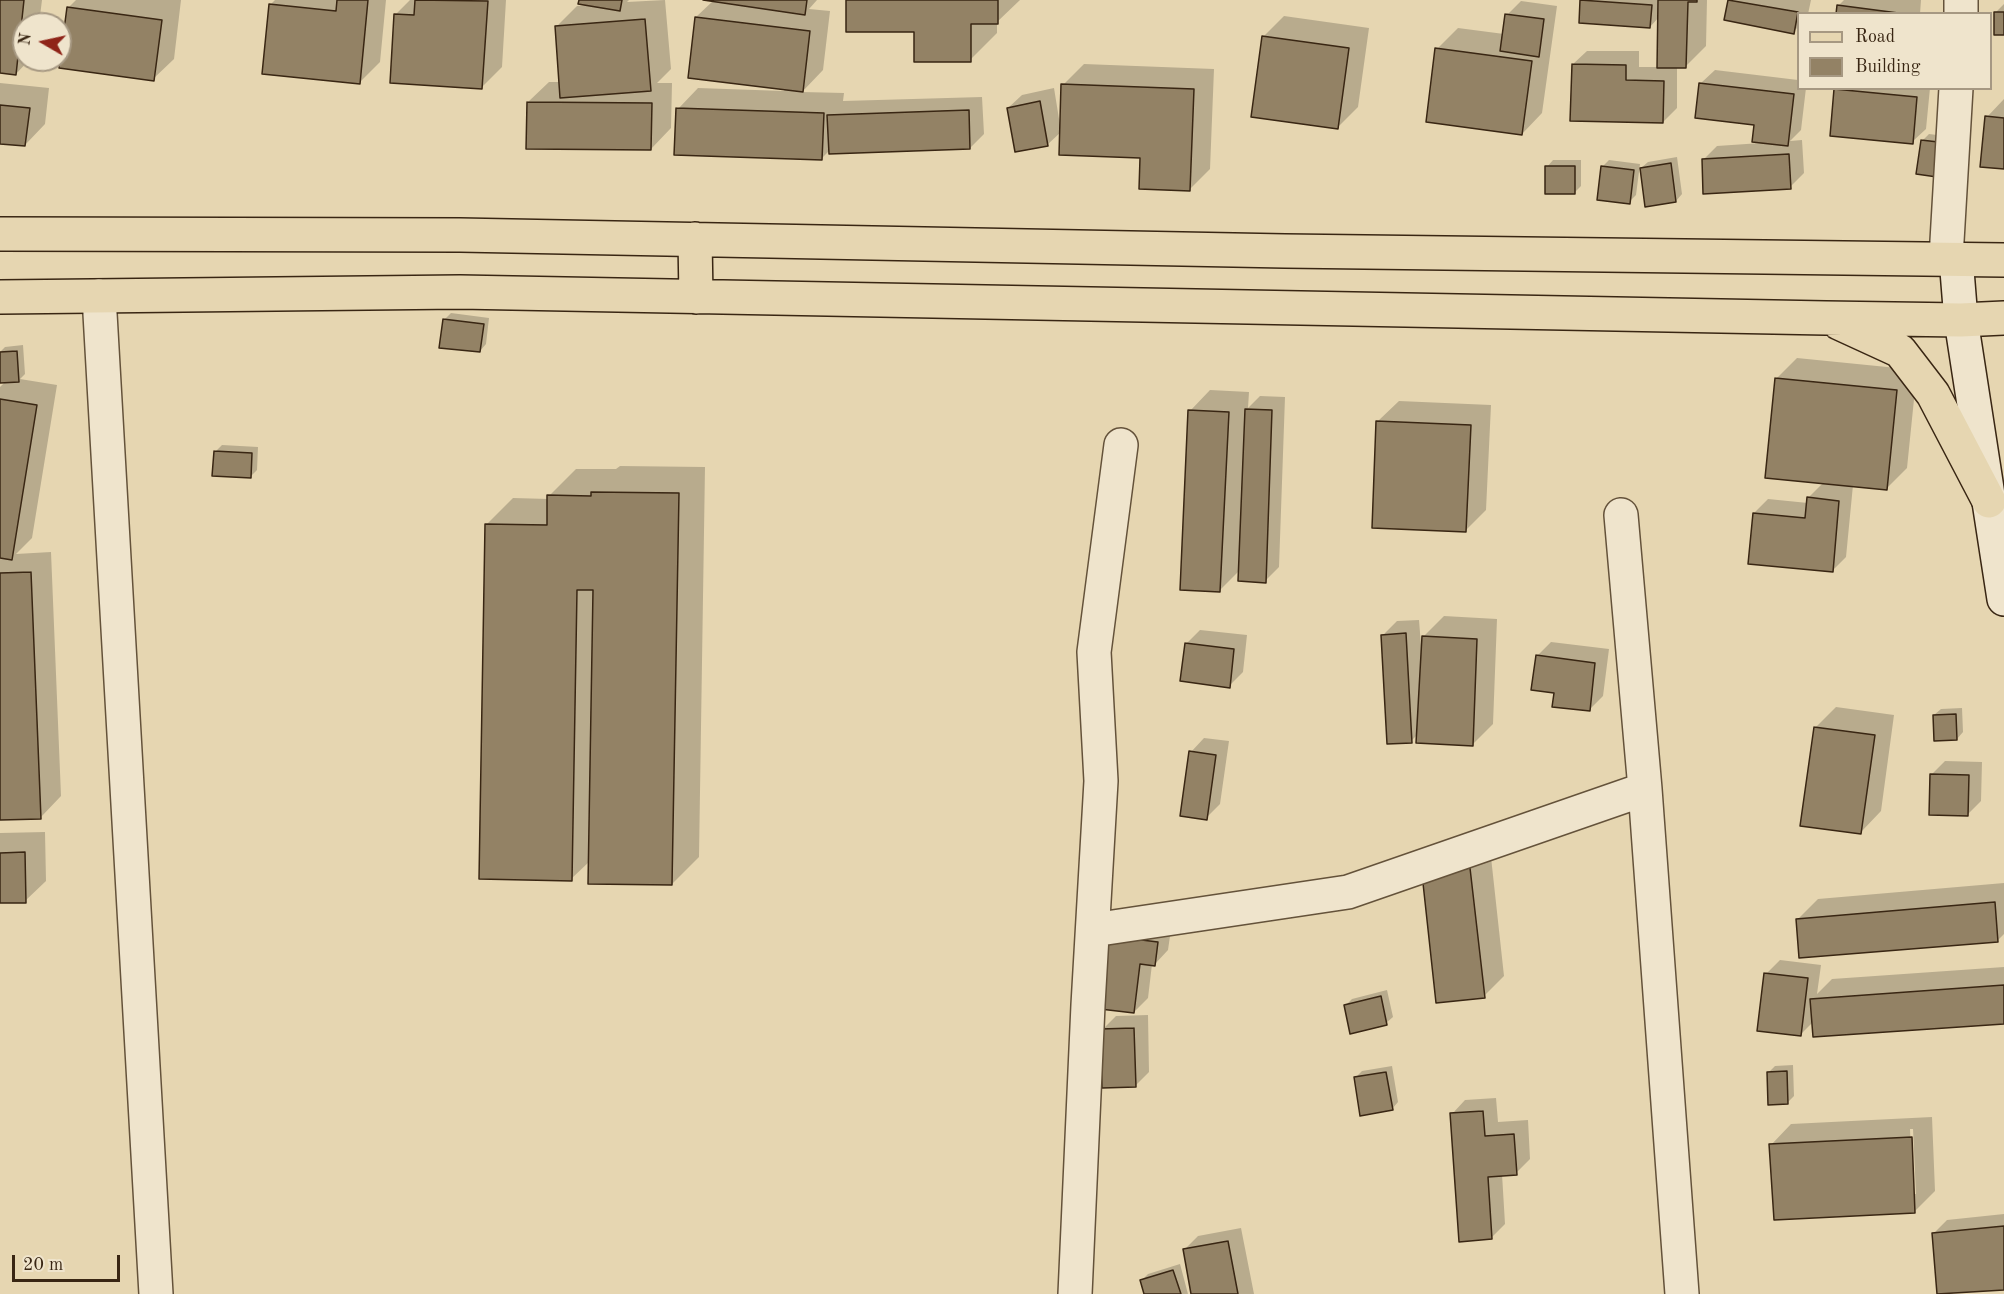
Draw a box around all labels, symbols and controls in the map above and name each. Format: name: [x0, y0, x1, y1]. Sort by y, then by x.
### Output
north arrow: [12, 12, 72, 72]
legend: [1797, 12, 1992, 90]
text: Road: [1855, 28, 1895, 46]
text: N: [17, 32, 35, 47]
text: Building: [1855, 58, 1920, 76]
scale bar: [15, 1243, 123, 1281]
text: 20 m: [23, 1256, 63, 1274]

